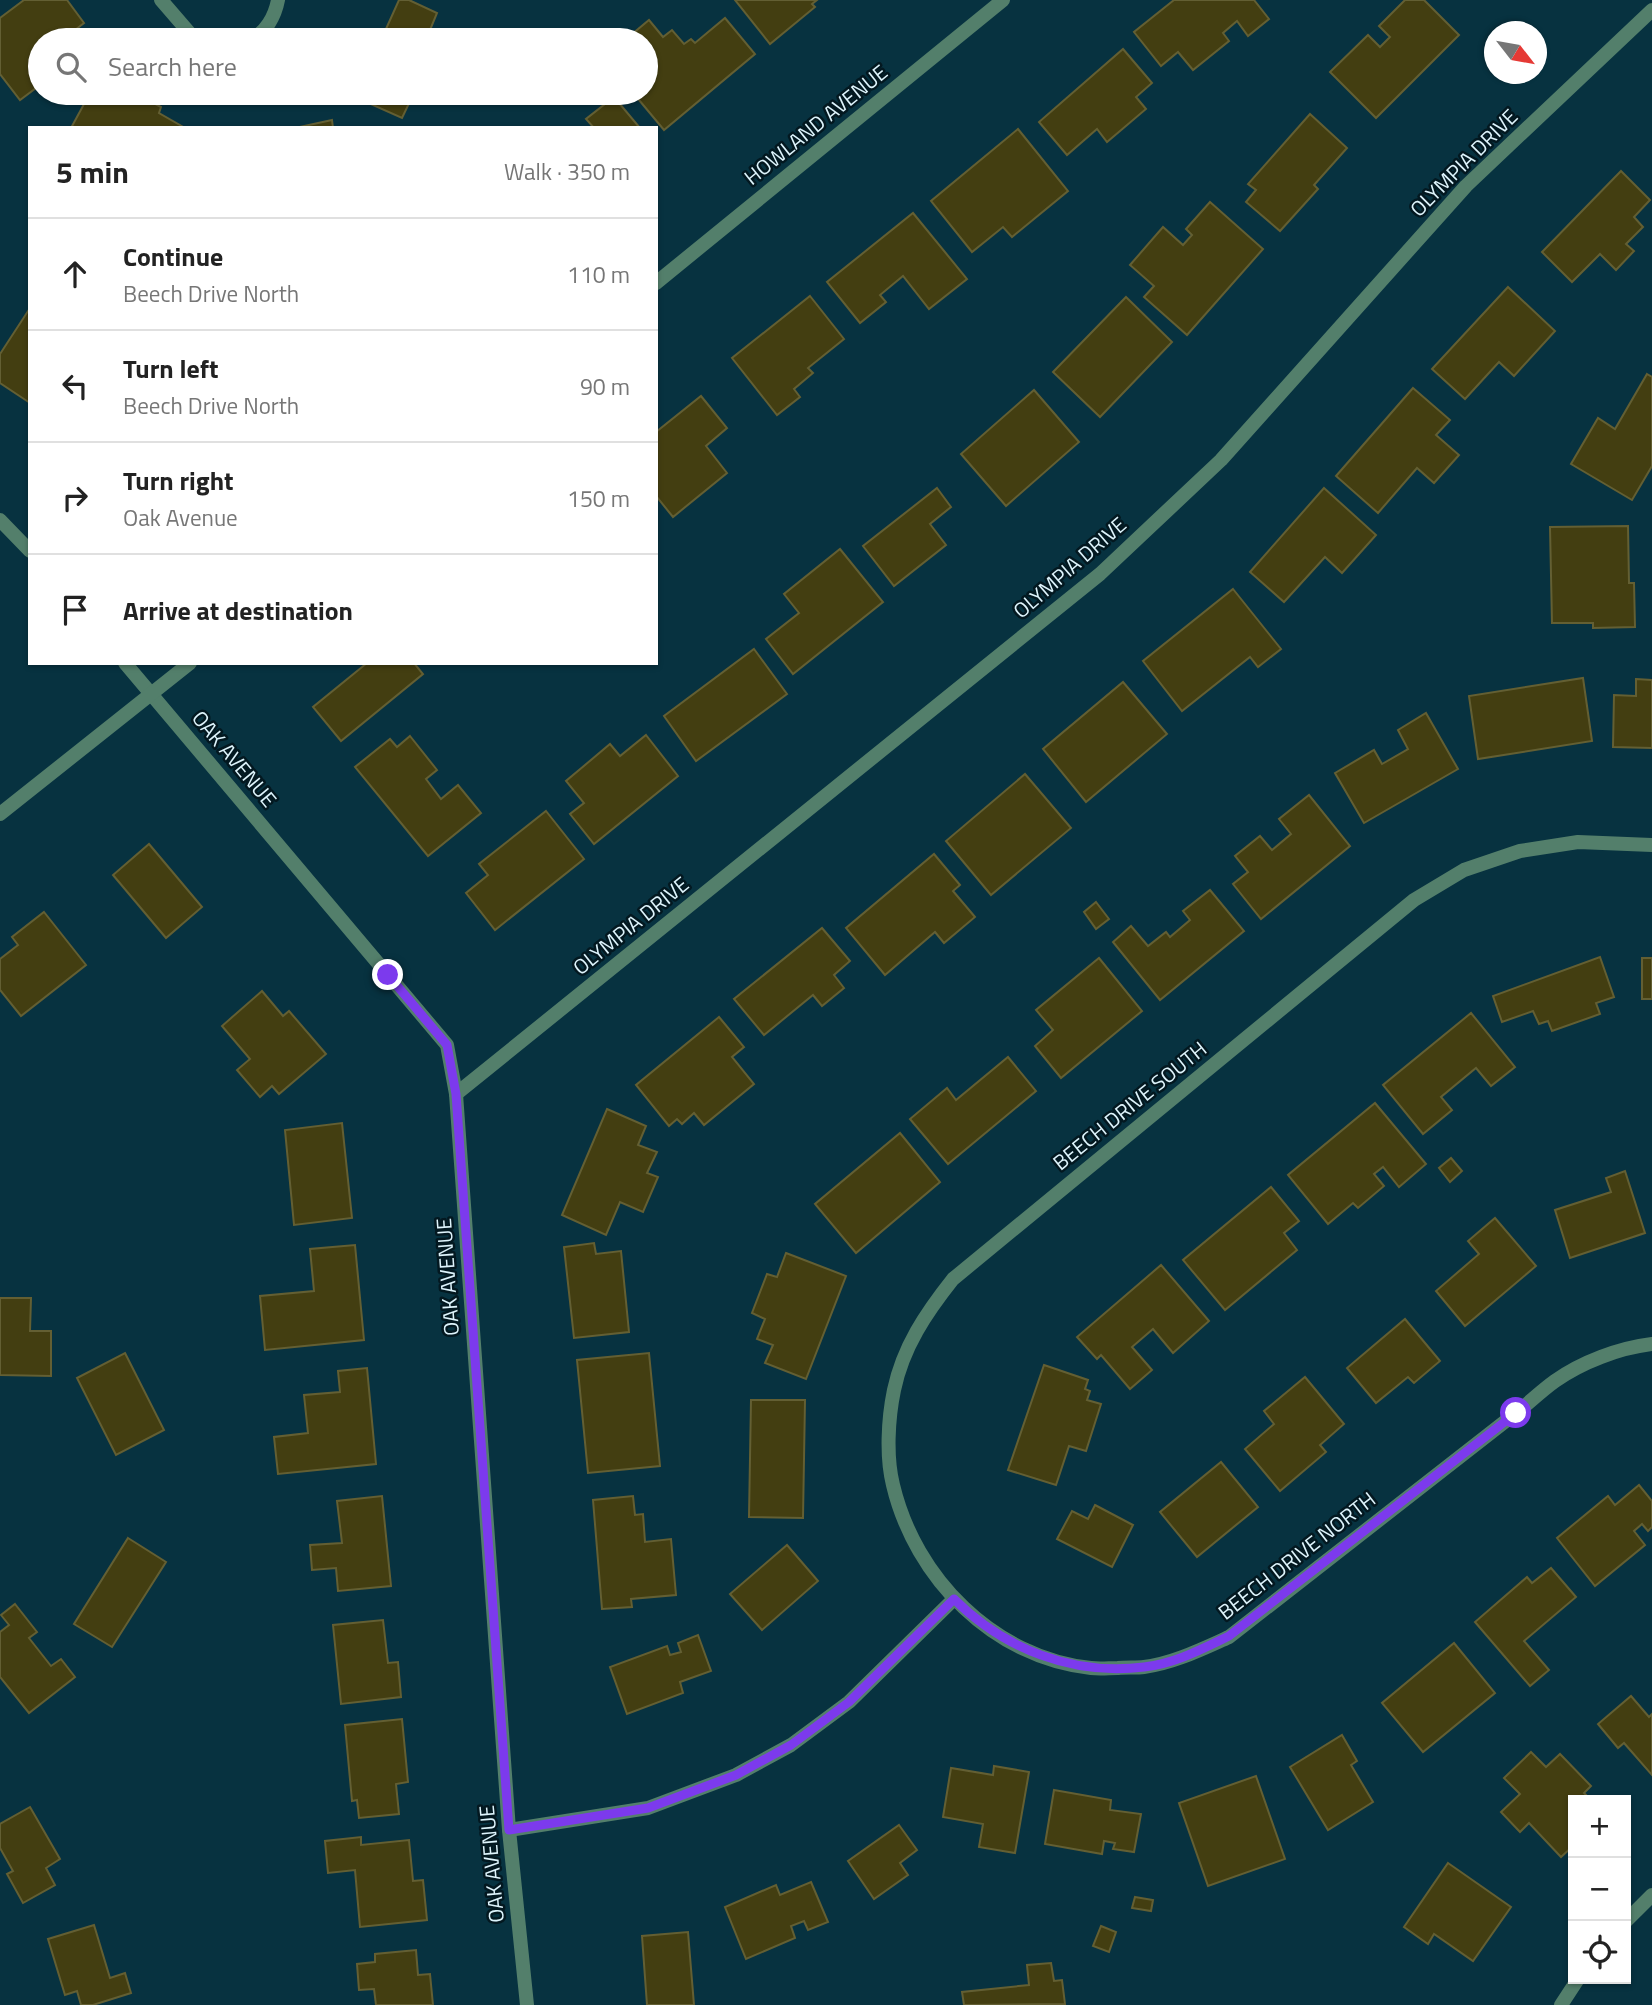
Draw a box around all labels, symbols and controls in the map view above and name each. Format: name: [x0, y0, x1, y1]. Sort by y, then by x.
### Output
north arrow: [1484, 21, 1547, 84]
search box: [28, 28, 658, 105]
text: Search here: [108, 47, 237, 86]
icon: search: [52, 48, 90, 86]
street label: HOWLAND AVENUE: [737, 56, 894, 192]
street label: OLYMPIA DRIVE: [1402, 101, 1525, 224]
text: 5 min: [56, 149, 129, 195]
text: Walk · 350 m: [504, 154, 630, 189]
text: Continue: [123, 237, 223, 276]
icon: ahead: [56, 255, 94, 293]
text: 110 m: [567, 257, 630, 292]
text: Beech Drive North: [123, 276, 299, 311]
text: Turn left: [123, 349, 218, 388]
icon: left: [56, 367, 94, 405]
text: 90 m: [580, 369, 630, 404]
text: Beech Drive North: [123, 388, 299, 423]
text: Turn right: [123, 461, 234, 500]
icon: right: [56, 479, 94, 517]
text: 150 m: [567, 481, 630, 516]
text: Oak Avenue: [123, 500, 238, 535]
street label: OLYMPIA DRIVE: [1006, 509, 1133, 626]
icon: arrive: [56, 591, 94, 629]
text: Arrive at destination: [123, 591, 353, 630]
street label: OAK AVENUE: [185, 703, 285, 814]
street label: OLYMPIA DRIVE: [565, 868, 695, 982]
route end: [372, 959, 403, 990]
street label: BEECH DRIVE SOUTH: [1045, 1033, 1213, 1178]
street label: OAK AVENUE: [427, 1217, 467, 1337]
route start: [1500, 1397, 1531, 1428]
street label: BEECH DRIVE NORTH: [1211, 1483, 1382, 1627]
map controls: [1568, 1795, 1631, 1984]
button: +: [1568, 1795, 1631, 1858]
street label: OAK AVENUE: [470, 1804, 512, 1924]
button: −: [1568, 1858, 1631, 1921]
button: locate: [1568, 1921, 1631, 1984]

